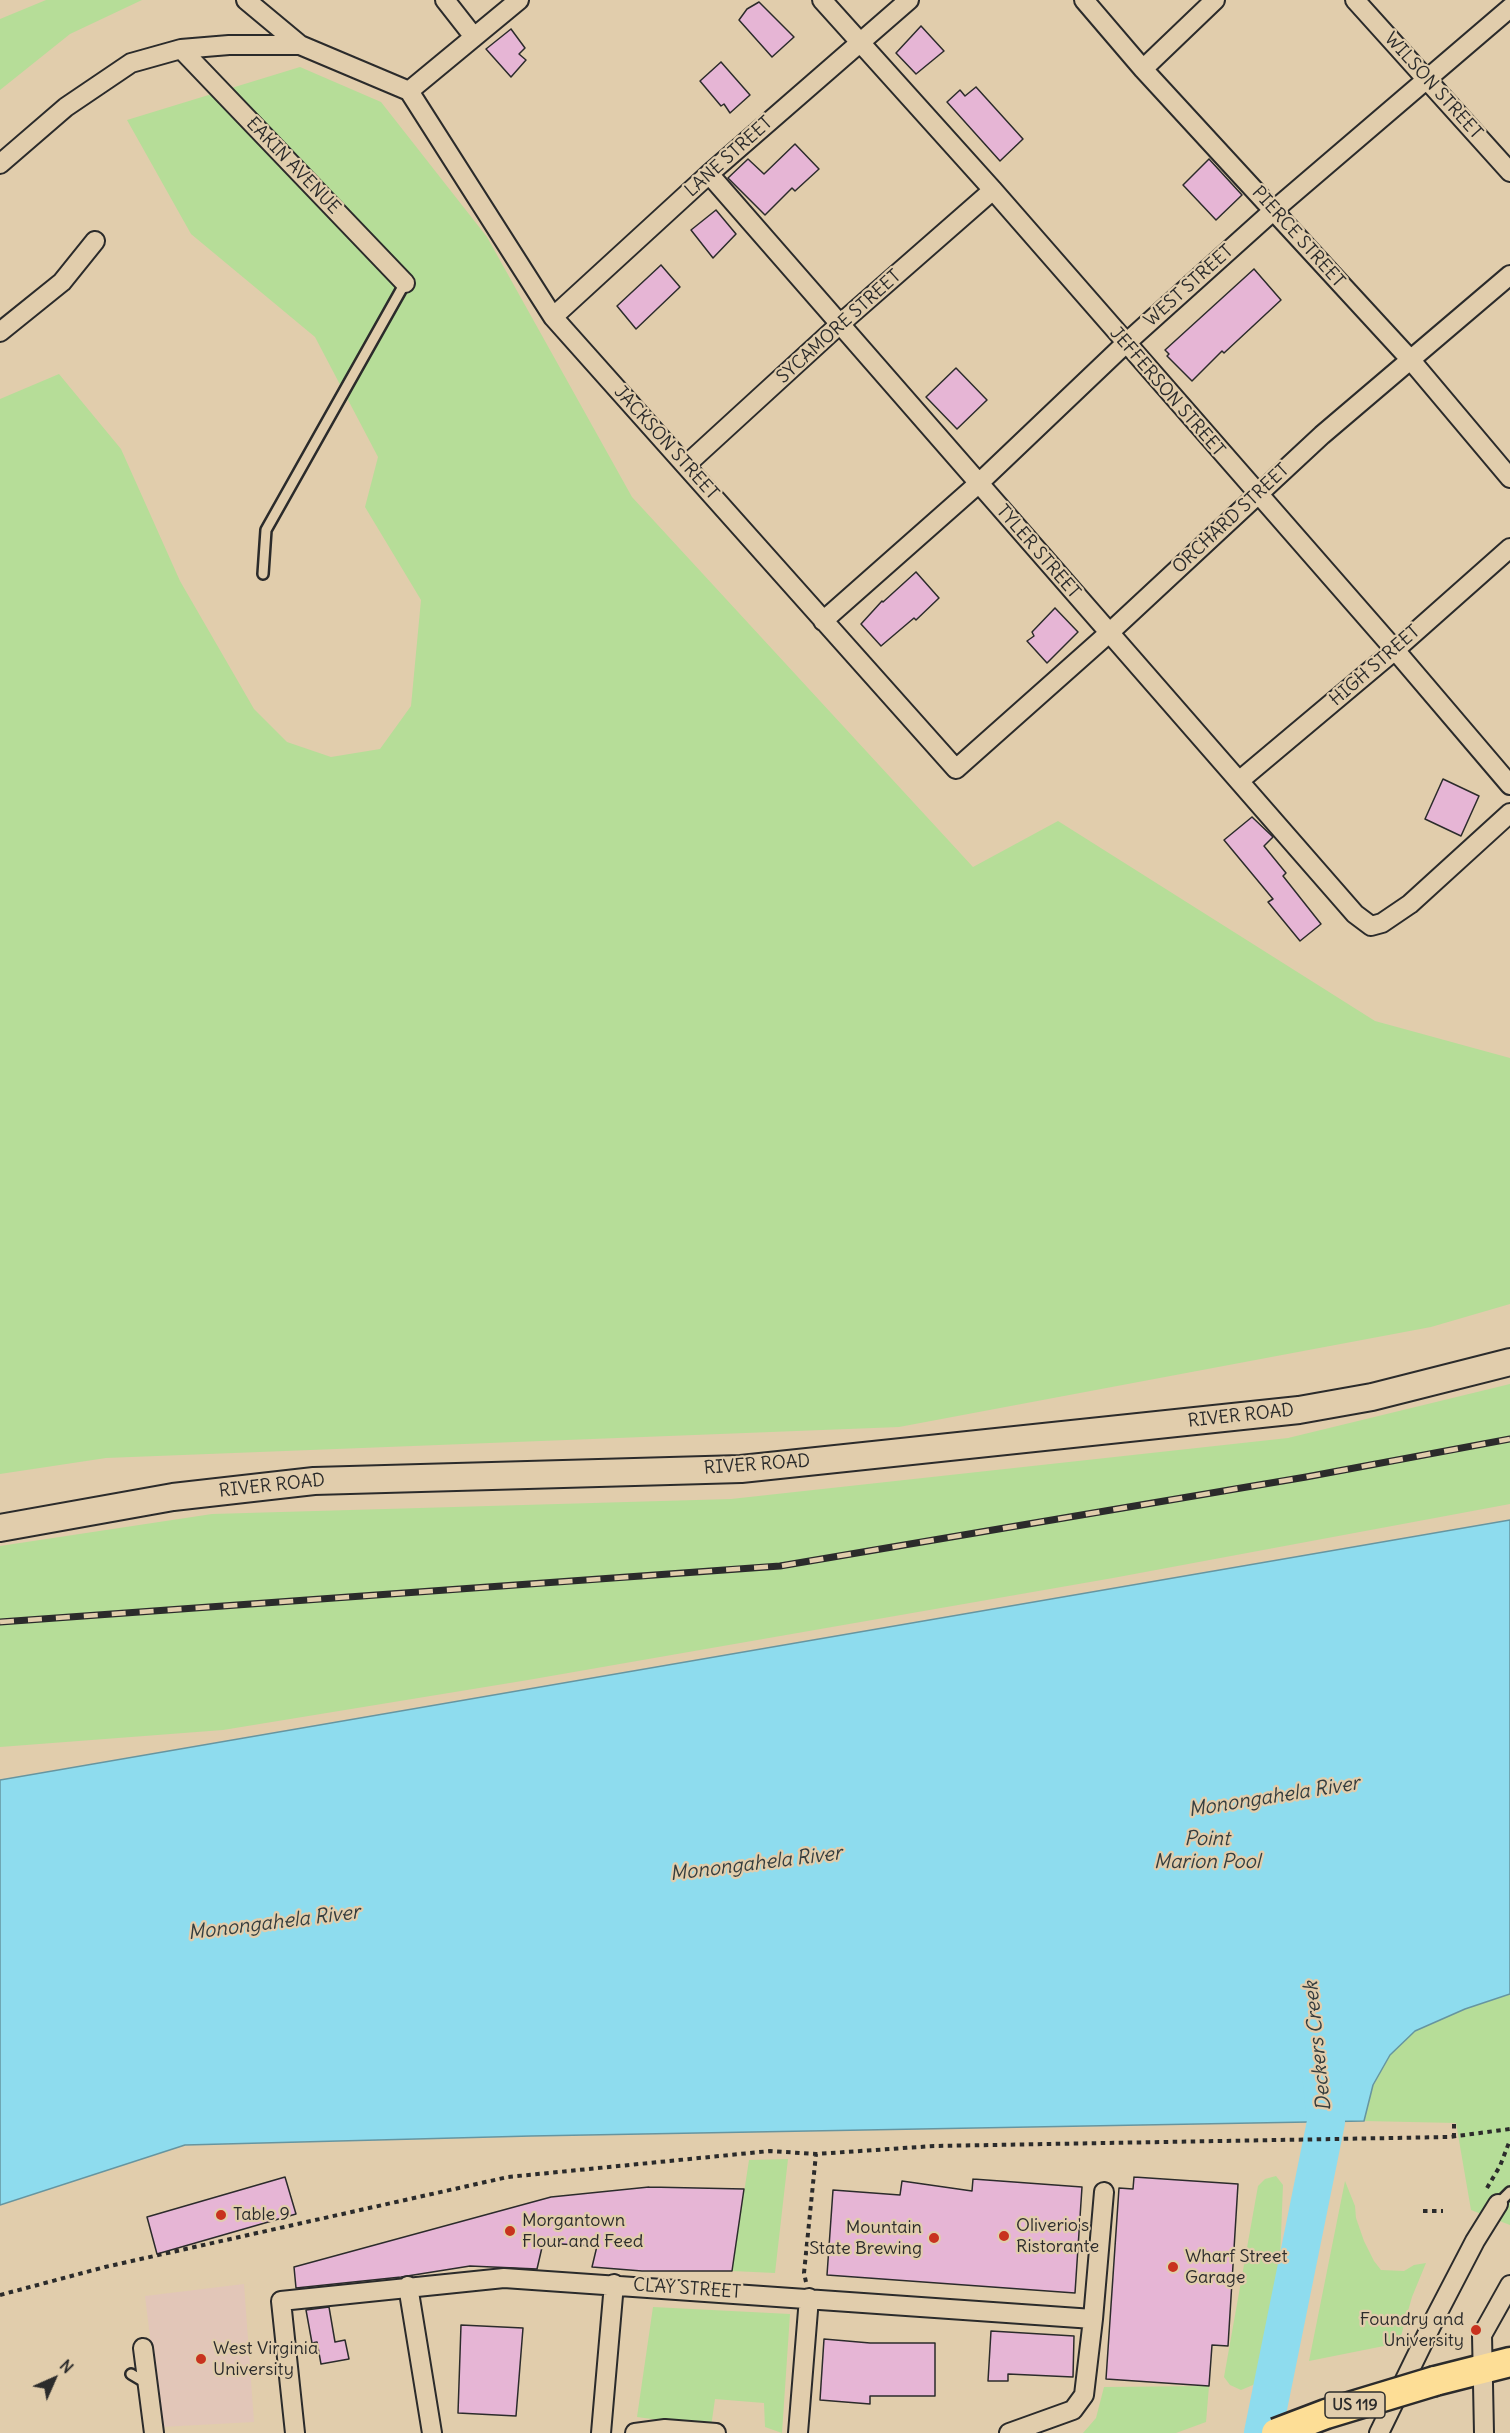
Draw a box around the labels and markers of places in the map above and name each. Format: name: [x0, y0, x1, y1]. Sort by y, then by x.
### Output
place label: Table 9: [233, 2204, 290, 2226]
marker: Table 9: [214, 2208, 228, 2222]
place label: Morgantown Flour and Feed: [522, 2210, 643, 2252]
place label: Oliverio's Ristorante: [1016, 2215, 1099, 2258]
place label: Mountain State Brewing: [809, 2217, 922, 2260]
marker: Morgantown Flour and Feed: [503, 2224, 517, 2238]
marker: Oliverio's Ristorante: [997, 2229, 1011, 2243]
marker: Mountain State Brewing: [927, 2231, 941, 2245]
place label: Wharf Street Garage: [1185, 2246, 1288, 2288]
marker: Wharf Street Garage: [1166, 2260, 1180, 2274]
place label: Foundry and University: [1360, 2309, 1464, 2352]
marker: Foundry and University: [1469, 2323, 1483, 2337]
place label: West Virginia University: [213, 2338, 318, 2380]
marker: West Virginia University: [194, 2352, 208, 2366]

